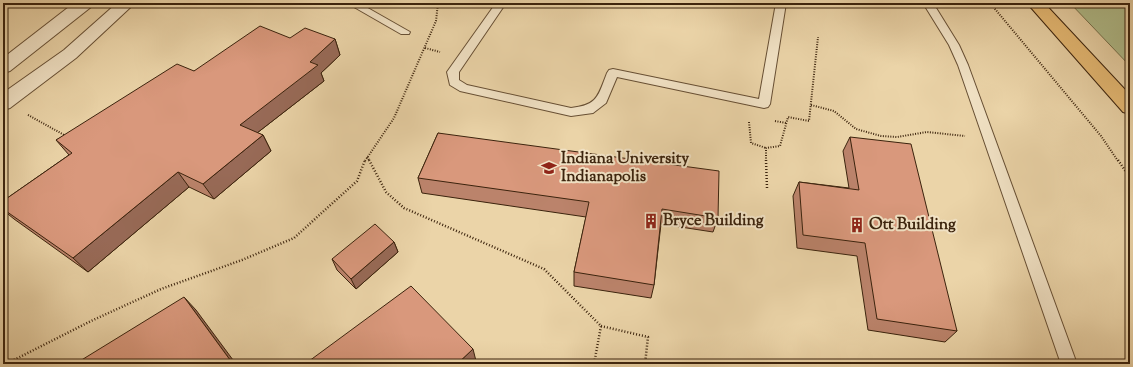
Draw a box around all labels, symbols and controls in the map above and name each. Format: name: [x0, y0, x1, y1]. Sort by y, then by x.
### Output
place label: Indiana University Indianapolis: [561, 148, 689, 189]
school or university icon: Indiana University Indianapolis: [540, 159, 558, 177]
place label: Bryce Building: [663, 210, 764, 233]
building icon: Bryce Building: [642, 212, 660, 230]
place label: Ott Building: [869, 214, 956, 237]
building icon: Ott Building: [848, 216, 866, 234]

